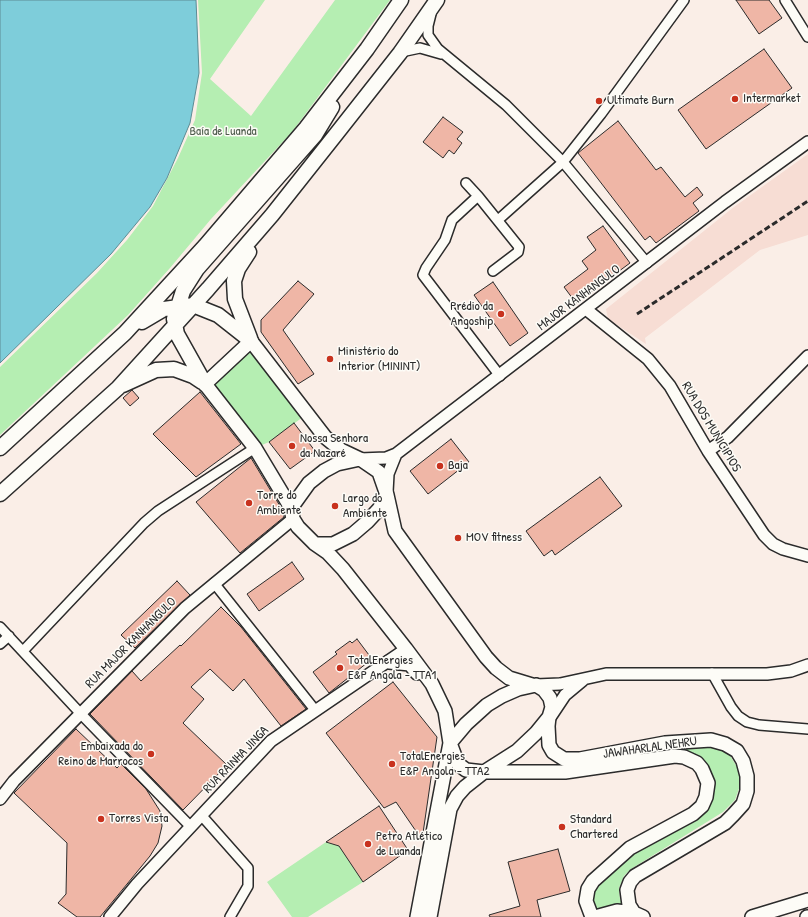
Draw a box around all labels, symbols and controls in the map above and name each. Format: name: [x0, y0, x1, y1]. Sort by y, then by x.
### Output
place label: Intermarket: [743, 91, 801, 107]
place label: Ultimate Burn: [607, 93, 674, 109]
marker: Intermarket: [730, 94, 740, 104]
marker: Ultimate Burn: [594, 96, 604, 106]
park label: Baía de Luanda: [189, 124, 257, 140]
street label: MAJOR KANHANGULO: [534, 262, 624, 334]
place label: Prédio da Angoship: [450, 299, 493, 330]
marker: Prédio da Angoship: [496, 309, 506, 319]
place label: Ministério do Interior (MININT): [338, 344, 421, 375]
marker: Ministério do Interior (MININT): [325, 354, 335, 364]
street label: RUA DOS MUNICIPIOS: [678, 379, 744, 475]
place label: Nossa Senhora da Nazaré: [300, 431, 368, 462]
marker: Nossa Senhora da Nazaré: [287, 441, 297, 451]
place label: Baja: [448, 458, 468, 474]
marker: Baja: [435, 461, 445, 471]
place label: Torre do Ambiente: [257, 488, 301, 519]
place label: Largo do Ambiente: [343, 491, 387, 522]
marker: Torre do Ambiente: [244, 498, 254, 508]
marker: Largo do Ambiente: [330, 501, 340, 511]
place label: MOV fitness: [466, 530, 522, 546]
marker: MOV fitness: [453, 533, 463, 543]
street label: RUA MAJOR KANHANGULO: [82, 594, 180, 692]
place label: TotalEnergies E&P Angola - TTA1: [348, 653, 436, 684]
marker: TotalEnergies E&P Angola - TTA1: [335, 663, 345, 673]
street label: RUA RAINHA JINGA: [200, 723, 272, 797]
street label: JAWAHARLAL NEHRU: [602, 734, 698, 762]
place label: Embaixada do Reino de Marrocos: [58, 739, 143, 770]
marker: Embaixada do Reino de Marrocos: [146, 749, 156, 759]
place label: TotalEnergies E&P Angola - TTA2: [400, 749, 490, 780]
marker: TotalEnergies E&P Angola - TTA2: [387, 759, 397, 769]
place label: Torres Vista: [109, 811, 168, 827]
place label: Standard Chartered: [570, 812, 618, 843]
marker: Torres Vista: [96, 814, 106, 824]
marker: Standard Chartered: [557, 822, 567, 832]
place label: Petro Atlético de Luanda: [376, 829, 442, 860]
marker: Petro Atlético de Luanda: [363, 839, 373, 849]

